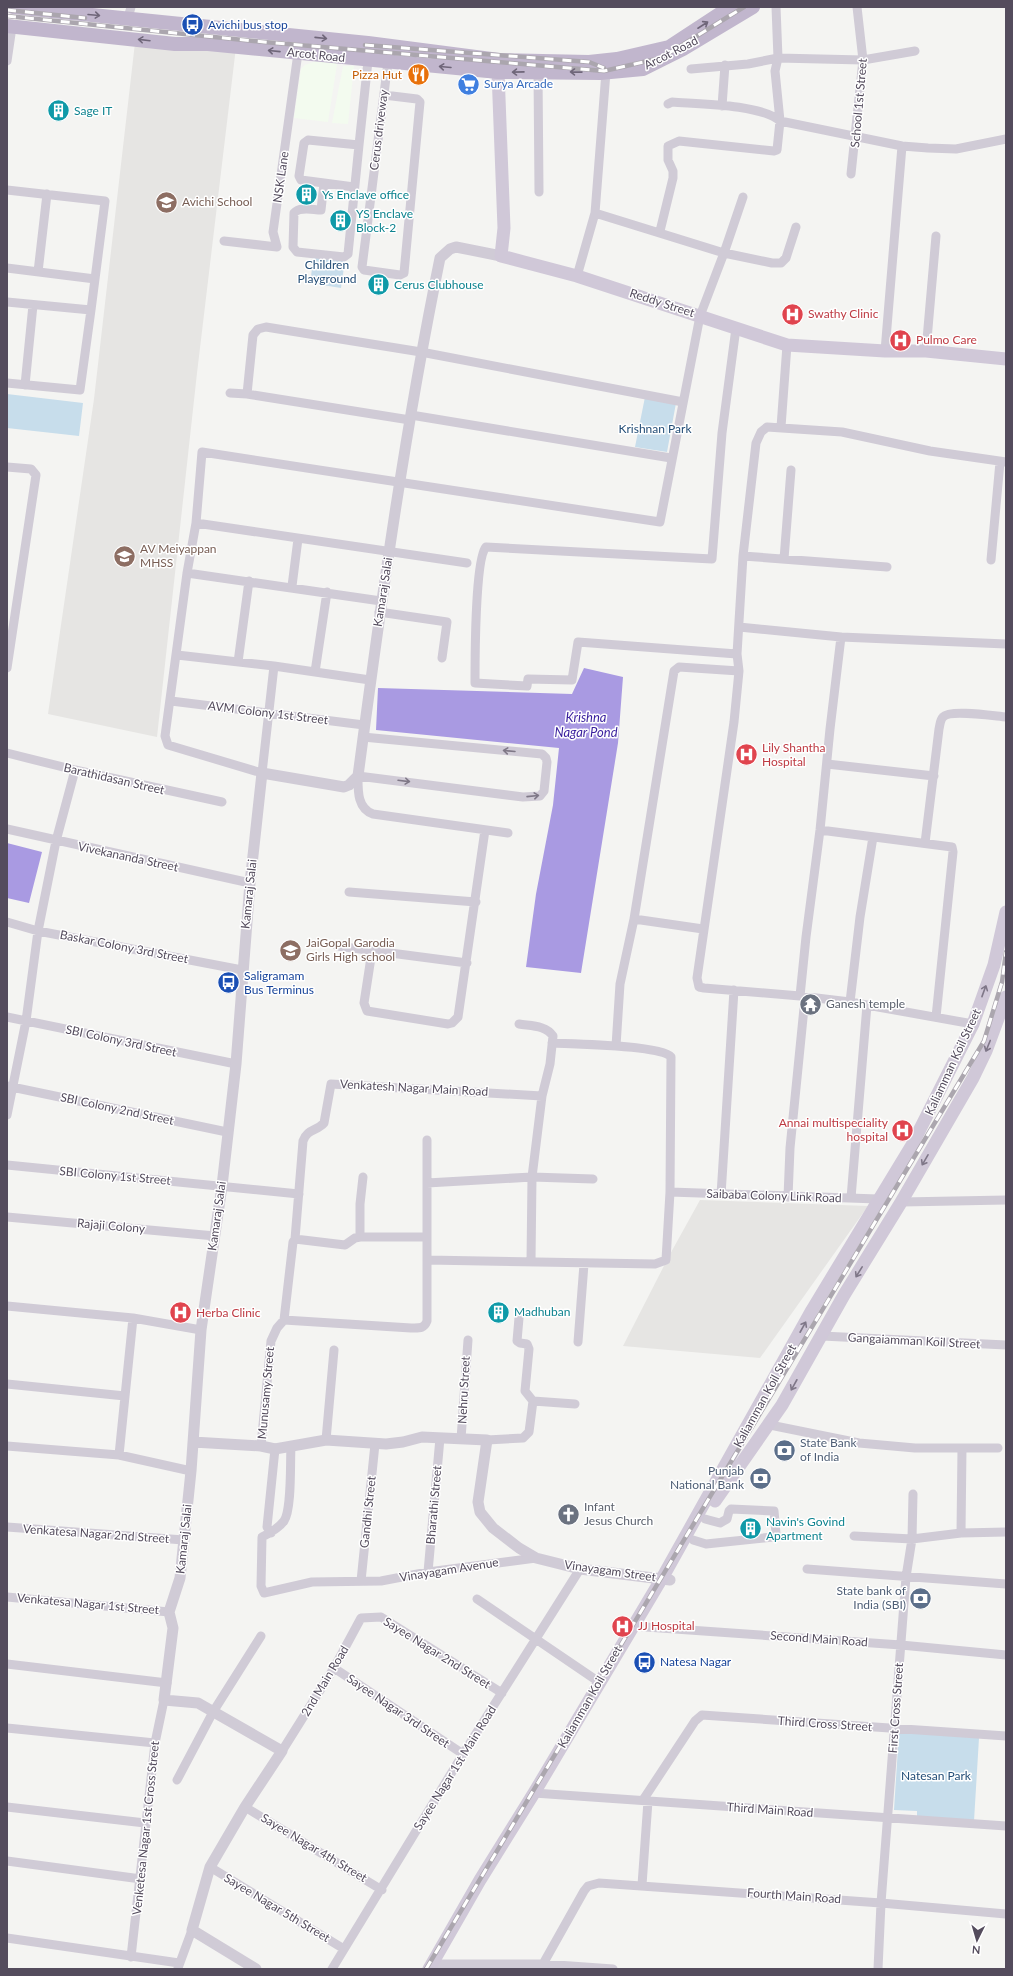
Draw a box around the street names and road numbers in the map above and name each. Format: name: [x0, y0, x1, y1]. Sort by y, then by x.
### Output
street label: Arcot Road: [641, 33, 700, 73]
street label: Arcot Road: [286, 44, 346, 65]
street label: School 1st Street: [847, 57, 870, 148]
street label: Cerus driveway: [366, 88, 391, 171]
street label: NSK Lane: [269, 150, 292, 204]
street label: Reddy Street: [628, 285, 697, 320]
street label: Kamaraj Salai: [370, 556, 395, 628]
street label: AVM Colony 1st Street: [207, 698, 330, 727]
street label: Barathidasan Street: [62, 760, 167, 798]
street label: Vivekananda Street: [77, 839, 180, 875]
street label: Kamaraj Salai: [237, 858, 260, 930]
street label: Baskar Colony 3rd Street: [59, 927, 190, 966]
street label: Kaliamman Koil Street: [921, 1006, 984, 1117]
street label: SBI Colony 3rd Street: [64, 1021, 179, 1060]
street label: Venkatesh Nagar Main Road: [340, 1076, 488, 1099]
street label: SBI Colony 2nd Street: [59, 1089, 176, 1128]
street label: SBI Colony 1st Street: [59, 1163, 172, 1188]
street label: Kamaraj Salai: [204, 1180, 229, 1252]
street label: Saibaba Colony Link Road: [706, 1186, 842, 1205]
street label: Rajaji Colony: [76, 1215, 146, 1236]
street label: Gangaiamman Koil Street: [847, 1330, 981, 1351]
street label: Kaliamman Koil Street: [730, 1341, 800, 1450]
street label: Munusamy Street: [254, 1346, 277, 1440]
street label: Nehru Street: [454, 1355, 473, 1424]
street label: Bharathi Street: [423, 1464, 444, 1545]
street label: Gandhi Street: [356, 1474, 379, 1549]
street label: Kamaraj Salai: [172, 1503, 195, 1575]
street label: Venkatesa Nagar 2nd Street: [22, 1521, 170, 1546]
street label: Vinayagam Avenue: [398, 1554, 499, 1585]
street label: Vinayagam Street: [563, 1557, 657, 1584]
street label: Venkatesa Nagar 1st Street: [16, 1590, 160, 1617]
street label: Sayee Nagar 2nd Street: [381, 1614, 494, 1692]
street label: Second Main Road: [770, 1628, 868, 1649]
street label: Kaliamman Koil Street: [554, 1642, 625, 1751]
street label: 2nd Main Road: [298, 1643, 352, 1719]
street label: First Cross Street: [885, 1662, 906, 1754]
street label: Sayee Nagar 3rd Street: [344, 1671, 453, 1751]
street label: Sayee Nagar 1st Main Road: [410, 1703, 499, 1833]
street label: Third Cross Street: [777, 1713, 873, 1734]
street label: Venketesa Nagar 1st Cross Street: [129, 1739, 162, 1916]
street label: Third Main Road: [726, 1799, 814, 1820]
street label: Sayee Nagar 4th Street: [259, 1810, 371, 1886]
street label: Sayee Nagar 5th Street: [222, 1870, 334, 1946]
street label: Fourth Main Road: [746, 1885, 842, 1906]

